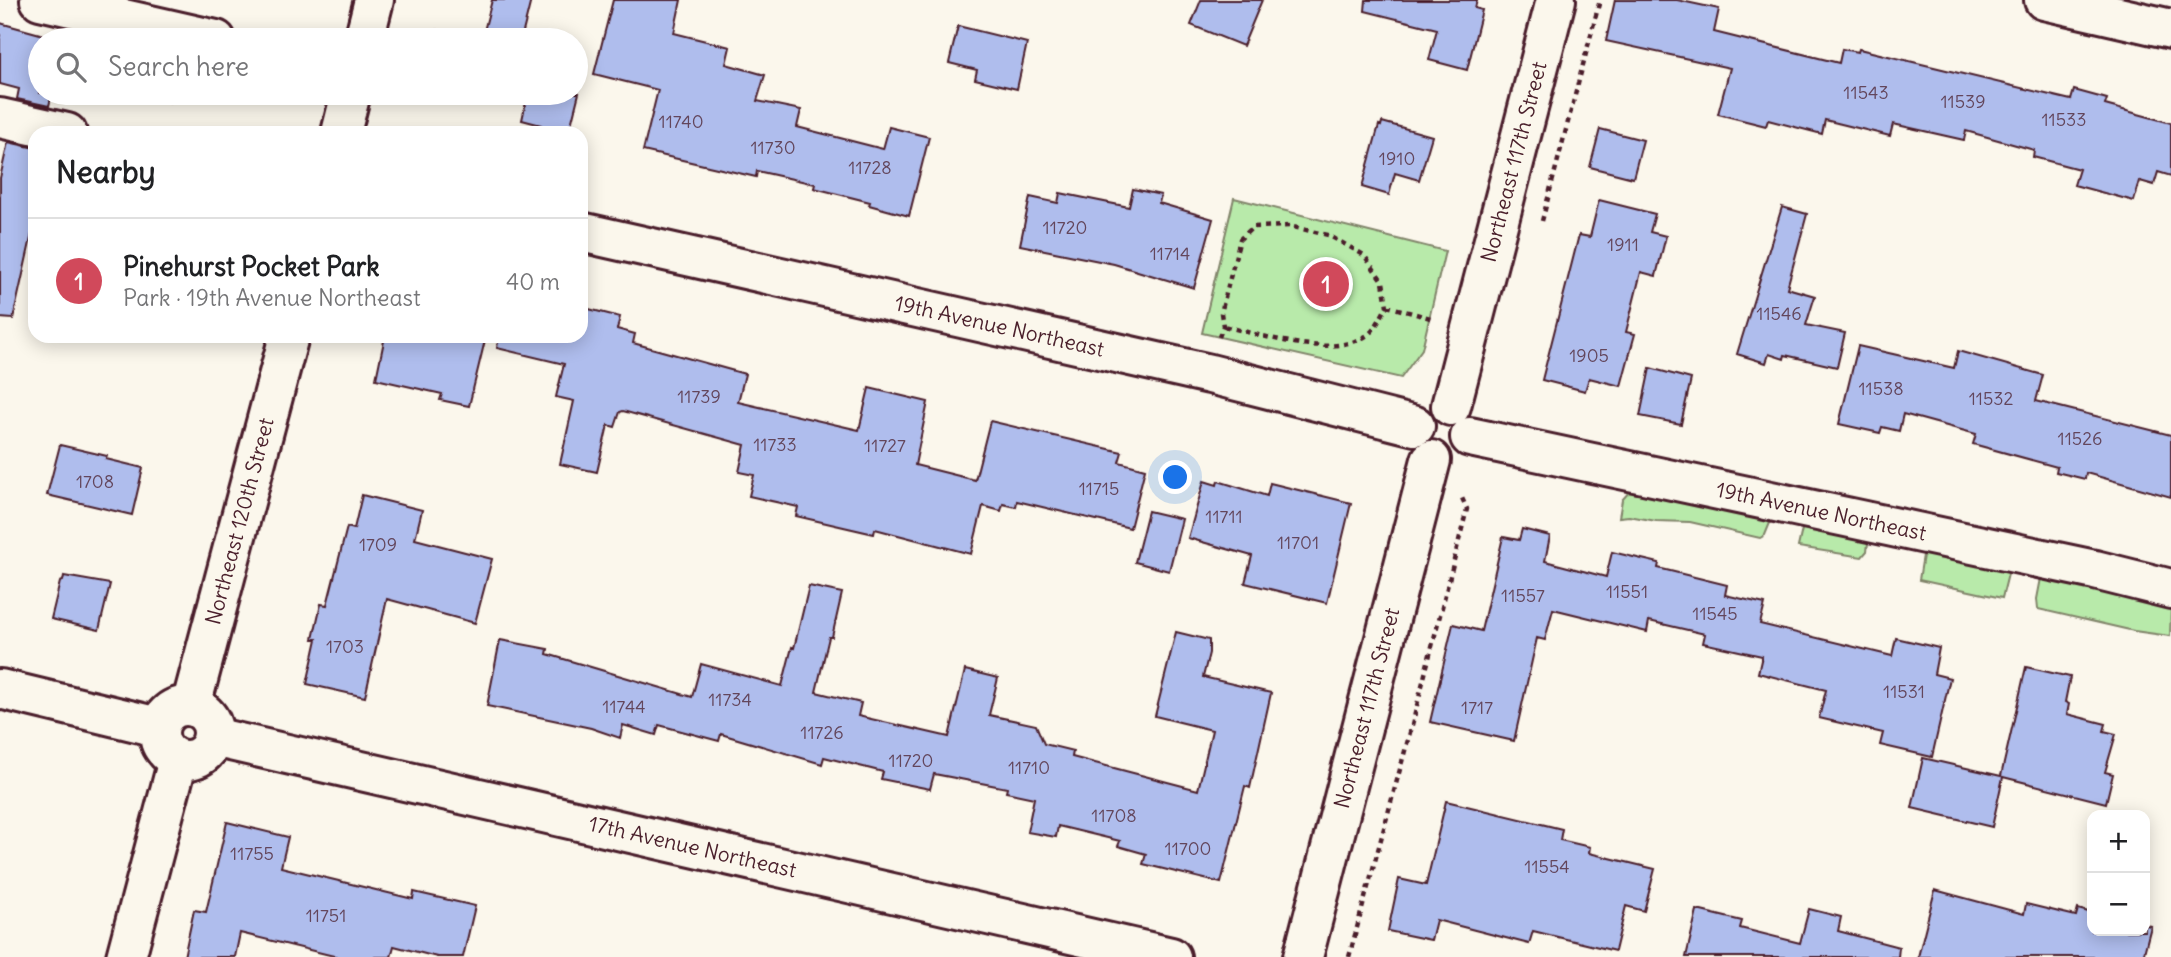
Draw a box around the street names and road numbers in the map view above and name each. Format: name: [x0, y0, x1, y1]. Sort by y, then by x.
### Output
street label: Northeast 117th Street: [1475, 59, 1552, 265]
street label: 19th Avenue Northeast: [892, 289, 1107, 363]
street label: Northeast 120th Street: [199, 415, 280, 628]
street label: 19th Avenue Northeast: [1714, 476, 1929, 547]
street label: Northeast 117th Street: [1328, 605, 1405, 811]
street label: 17th Avenue Northeast: [586, 810, 799, 884]

